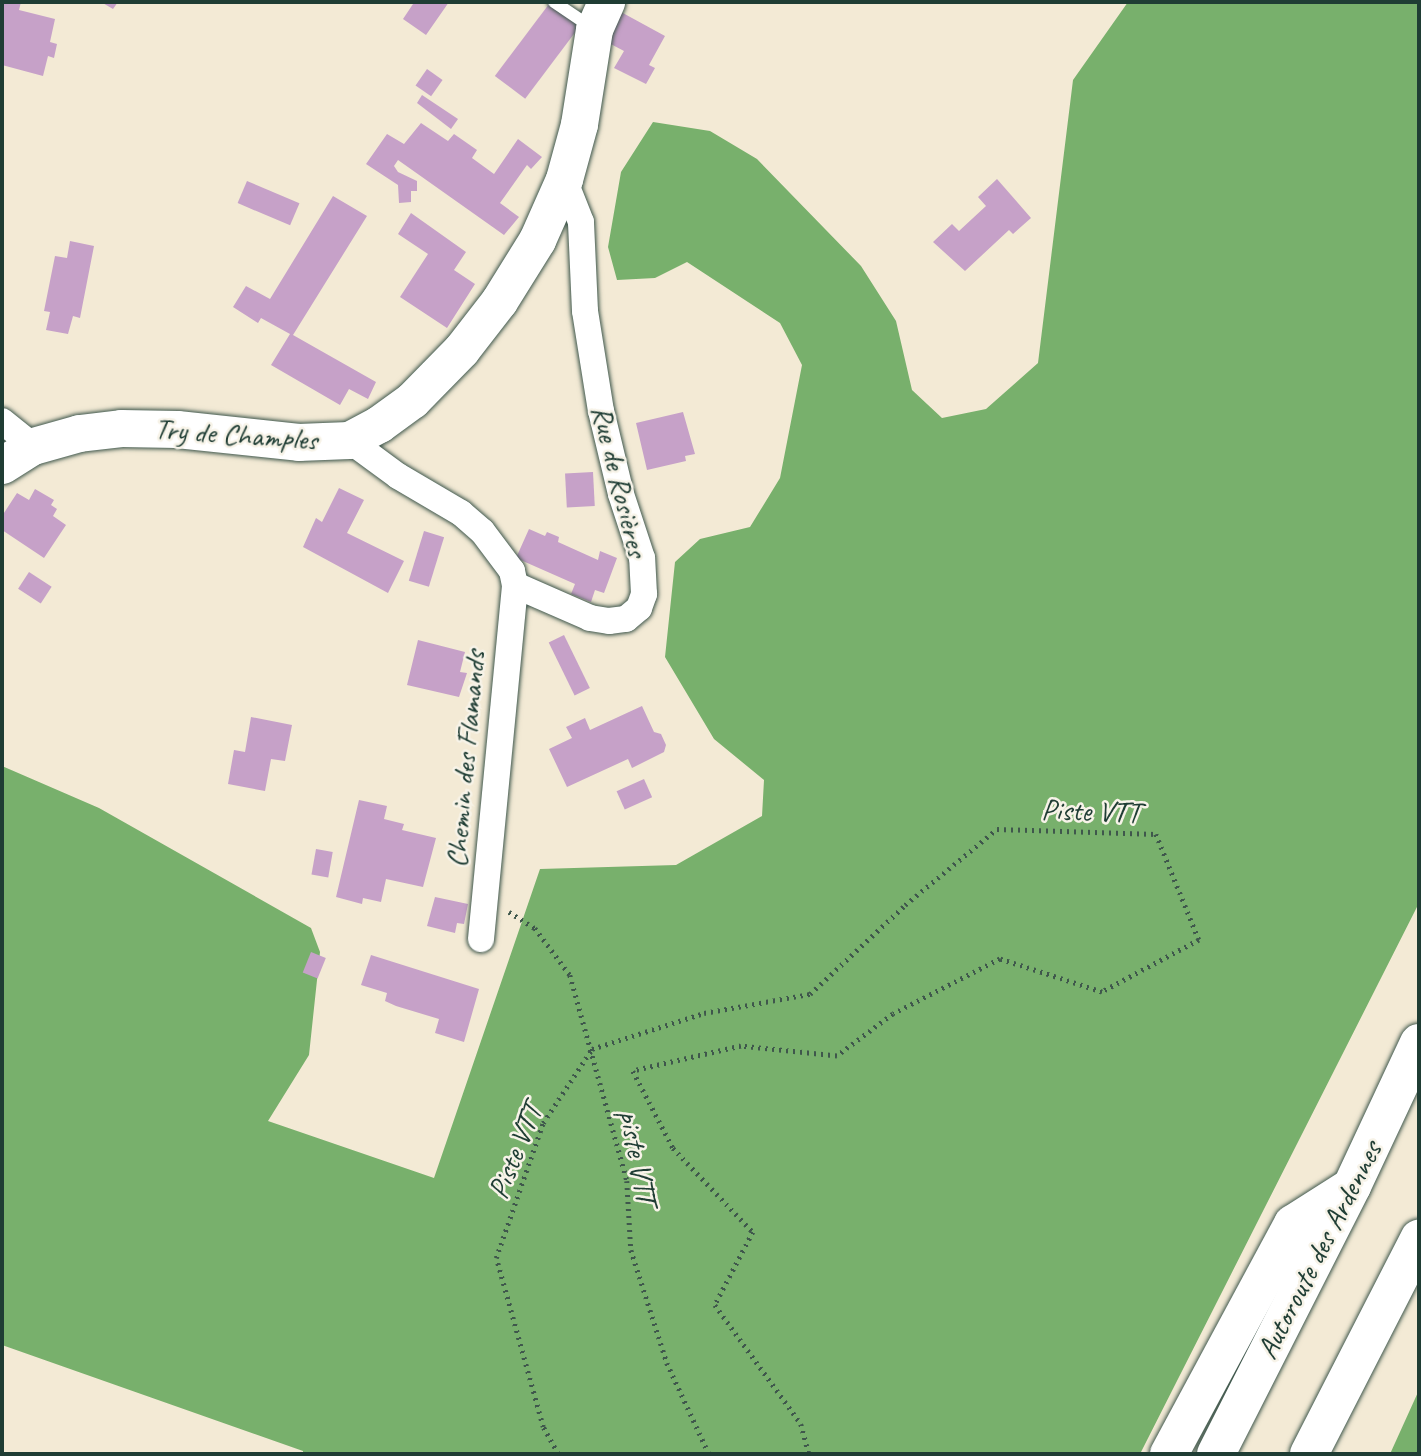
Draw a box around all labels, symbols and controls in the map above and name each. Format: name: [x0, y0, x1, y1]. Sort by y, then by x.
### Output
street label: Rue de Rosières: [584, 402, 656, 560]
street label: Try de Champles: [153, 410, 319, 458]
street label: Chemin des Flamands: [437, 648, 493, 870]
street label: Piste VTT: [1041, 791, 1141, 831]
street label: Piste VTT: [480, 1099, 550, 1203]
street label: piste VTT: [611, 1107, 665, 1207]
street label: Autoroute des Ardennes: [1249, 1135, 1389, 1365]

